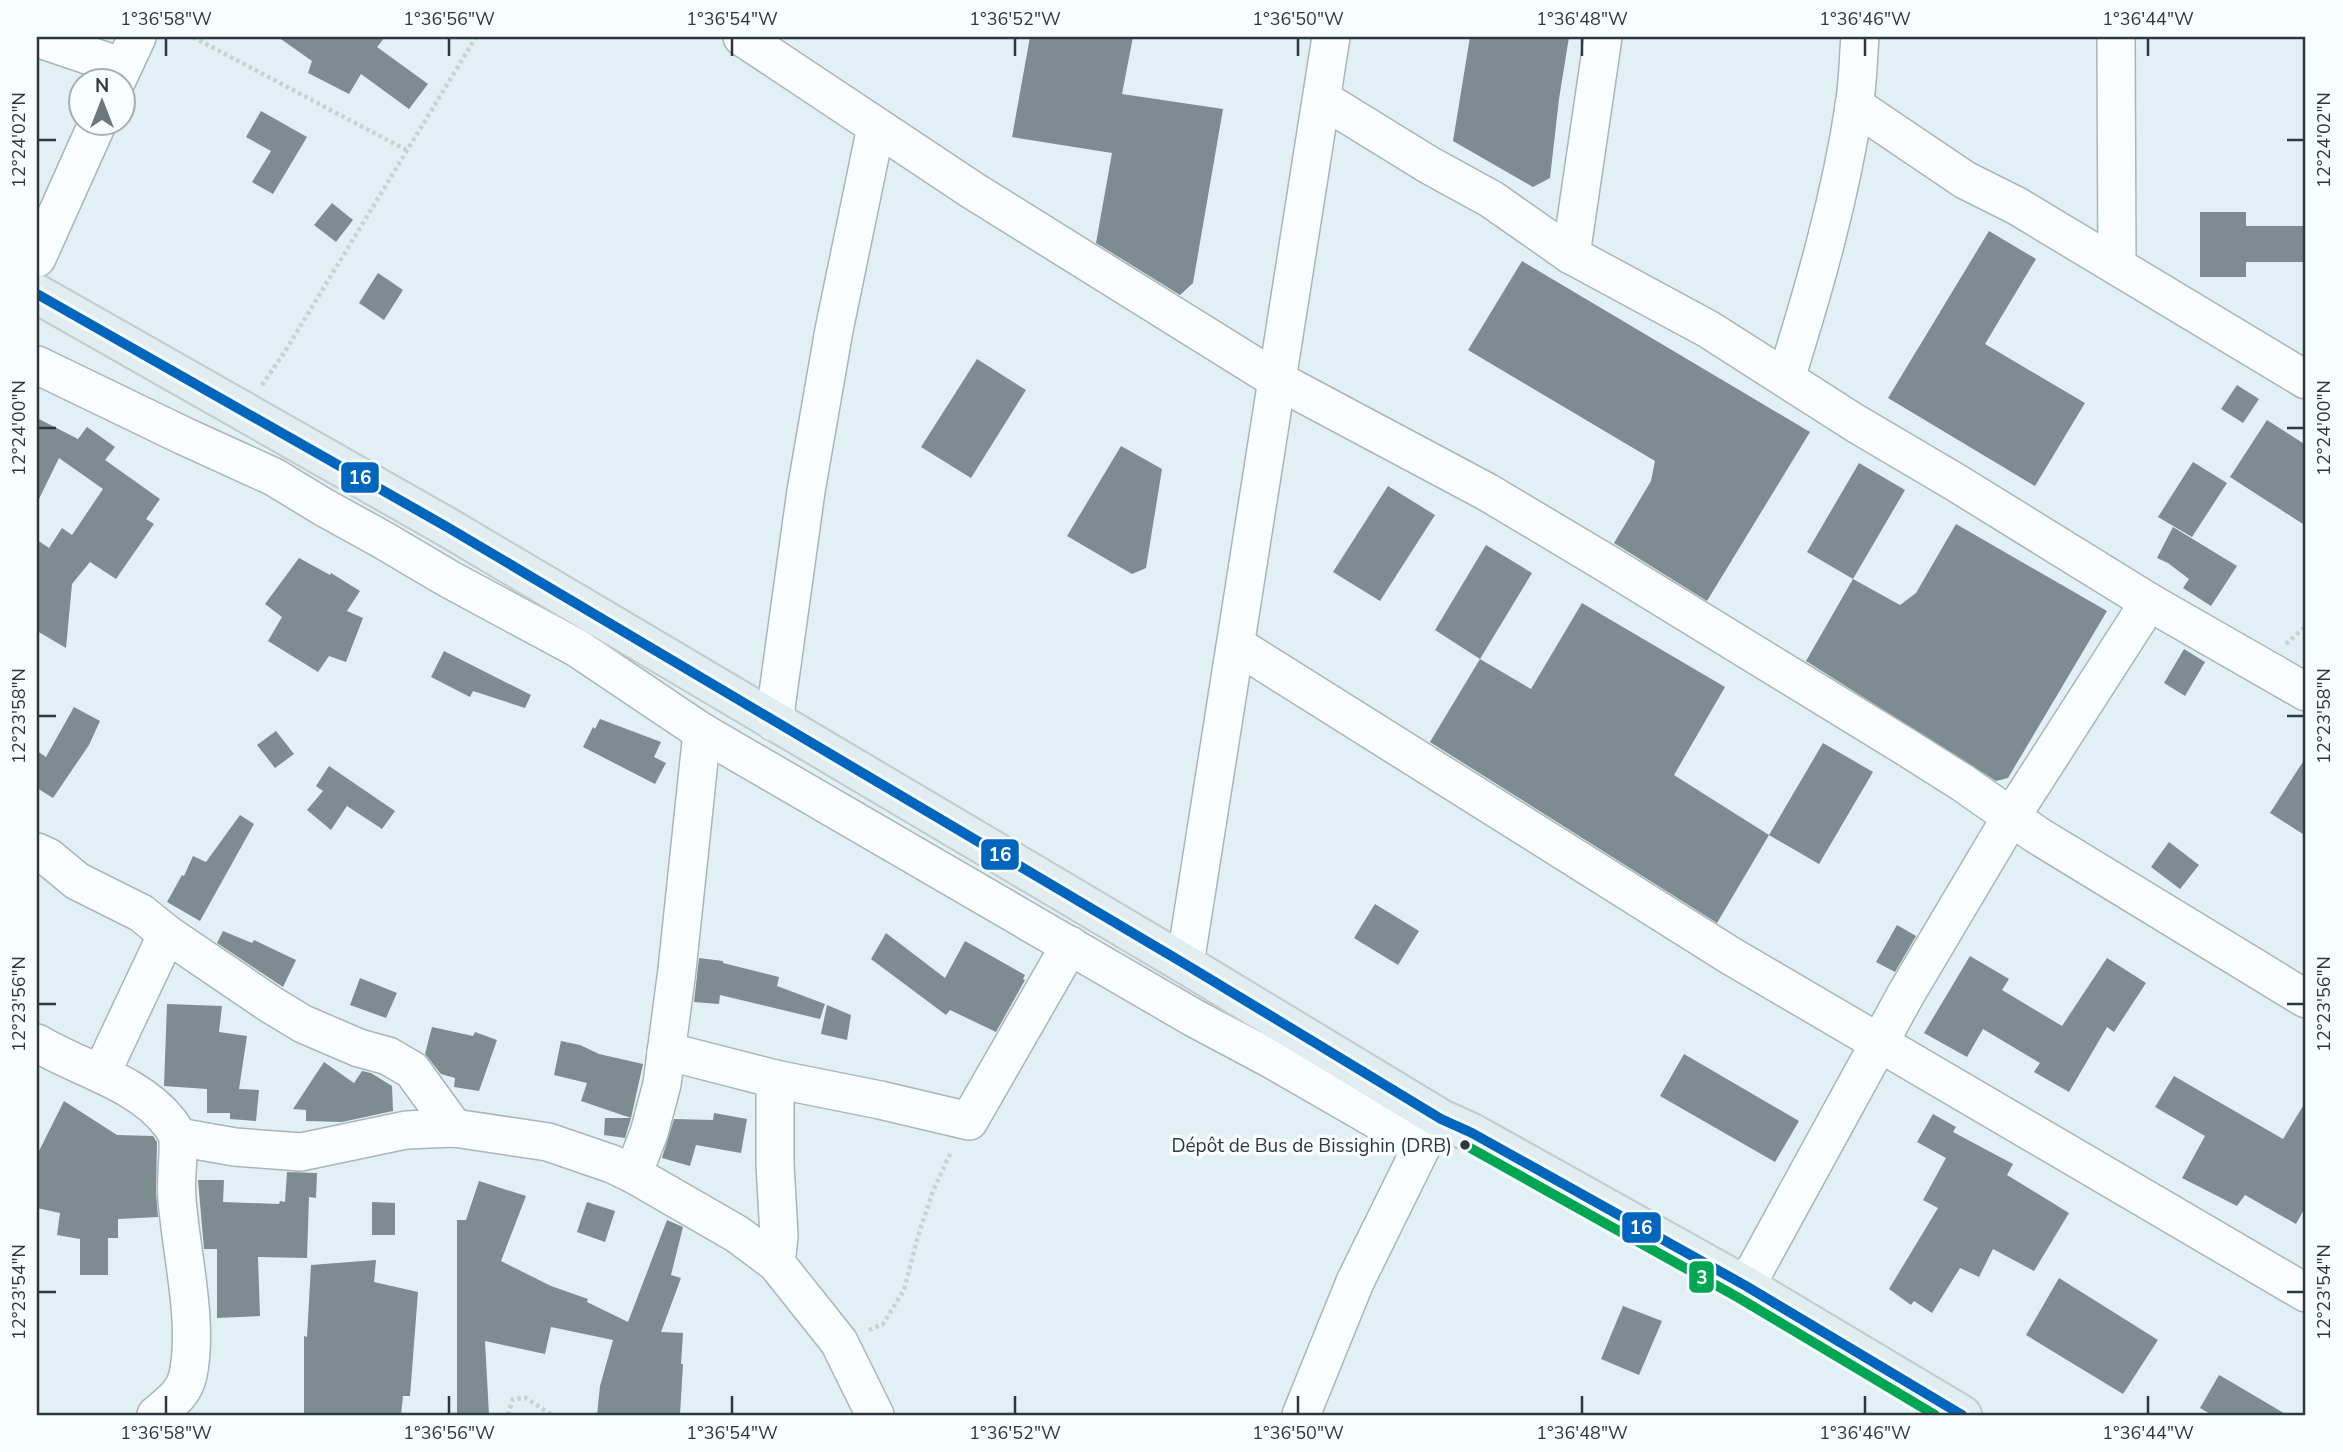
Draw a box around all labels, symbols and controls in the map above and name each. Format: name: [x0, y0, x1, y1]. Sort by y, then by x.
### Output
text: 1°36'58"W: [120, 7, 212, 31]
text: 1°36'56"W: [403, 7, 495, 31]
text: 1°36'54"W: [686, 7, 778, 31]
text: 1°36'52"W: [969, 7, 1061, 31]
text: 1°36'50"W: [1252, 7, 1344, 31]
text: 1°36'48"W: [1536, 7, 1628, 31]
text: 1°36'46"W: [1819, 7, 1911, 31]
text: 1°36'44"W: [2102, 7, 2194, 31]
north arrow: [66, 66, 136, 136]
text: N: [95, 73, 109, 99]
text: 12°24'02"N: [7, 92, 31, 188]
text: 12°24'02"N: [2312, 92, 2336, 188]
text: 12°24'00"N: [7, 380, 31, 476]
text: 12°24'00"N: [2312, 380, 2336, 476]
line badge: 16: [340, 461, 380, 494]
text: 16: [349, 465, 371, 491]
text: 12°23'58"N: [7, 668, 31, 764]
text: 12°23'58"N: [2312, 668, 2336, 764]
line badge: 16: [980, 838, 1020, 871]
text: 16: [989, 842, 1011, 868]
text: 12°23'56"N: [7, 956, 31, 1052]
text: 12°23'56"N: [2312, 956, 2336, 1052]
place label: Dépôt de Bus de Bissighin (DRB): [1171, 1133, 1452, 1159]
marker: Dépôt de Bus de Bissighin (DRB): [1458, 1138, 1472, 1152]
line badge: 16: [1621, 1211, 1662, 1244]
text: 16: [1630, 1215, 1652, 1241]
text: 12°23'54"N: [7, 1244, 31, 1340]
text: 12°23'54"N: [2312, 1244, 2336, 1340]
line badge: 3: [1688, 1260, 1715, 1294]
text: 3: [1696, 1265, 1708, 1291]
text: 1°36'58"W: [120, 1421, 212, 1445]
text: 1°36'56"W: [403, 1421, 495, 1445]
text: 1°36'54"W: [686, 1421, 778, 1445]
text: 1°36'52"W: [969, 1421, 1061, 1445]
text: 1°36'50"W: [1252, 1421, 1344, 1445]
text: 1°36'48"W: [1536, 1421, 1628, 1445]
text: 1°36'46"W: [1819, 1421, 1911, 1445]
text: 1°36'44"W: [2102, 1421, 2194, 1445]

